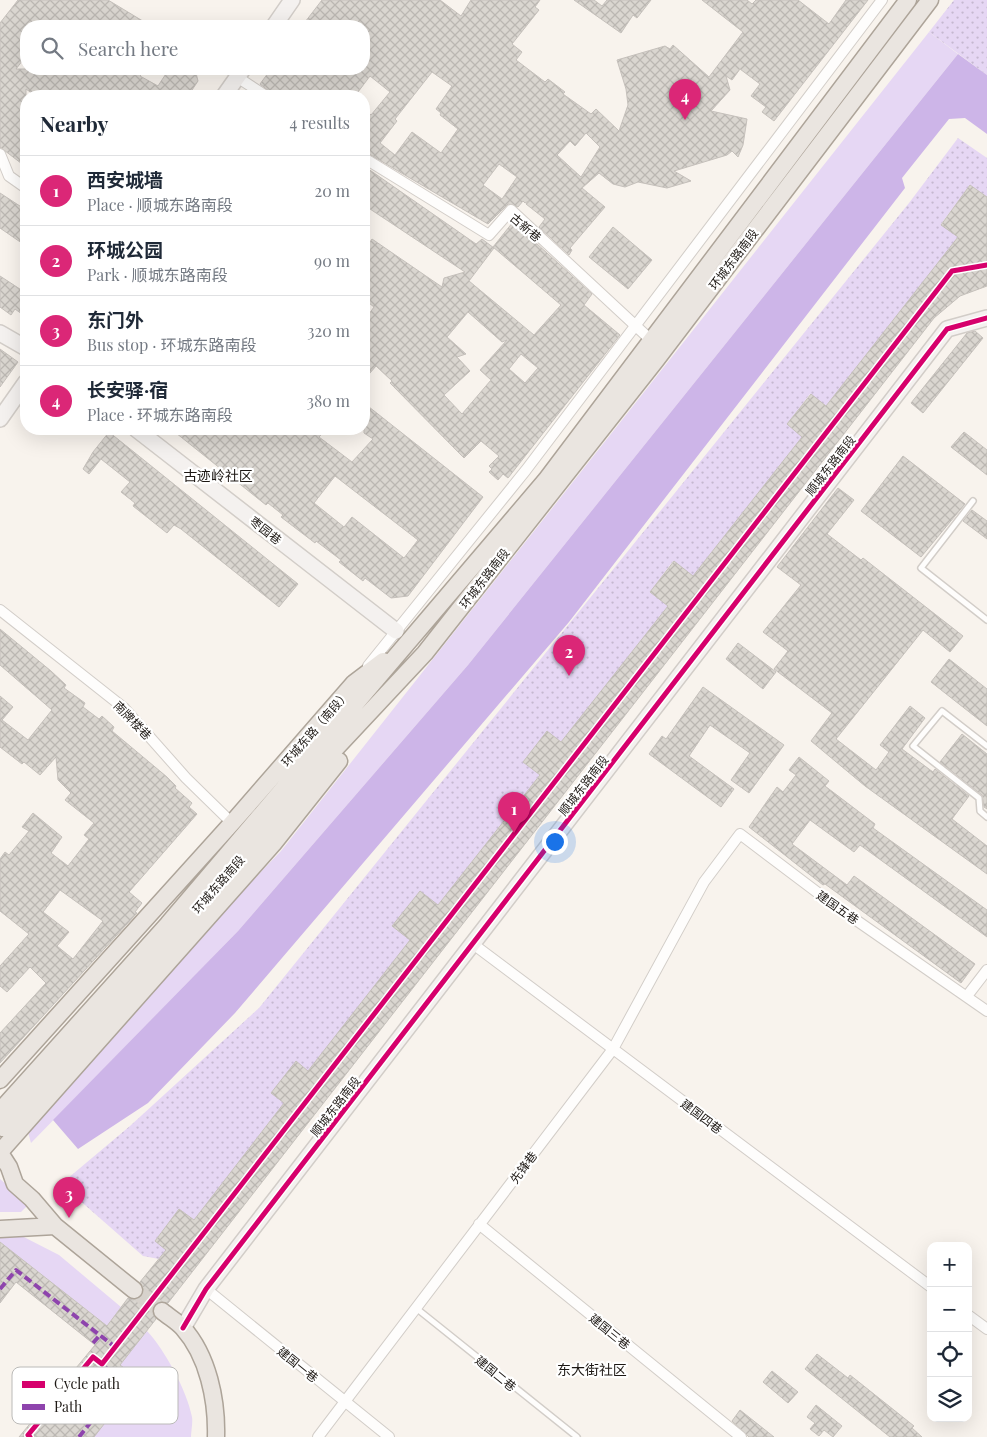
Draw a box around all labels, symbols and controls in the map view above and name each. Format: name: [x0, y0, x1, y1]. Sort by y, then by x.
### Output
search box: [20, 20, 370, 75]
icon: search: [38, 34, 66, 62]
text: Search here: [78, 35, 178, 61]
pin: 4: [669, 79, 701, 120]
text: Nearby: [40, 109, 109, 137]
text: 4 results: [289, 112, 350, 133]
text: 西安城墙: [87, 166, 163, 192]
text: 1: [53, 180, 59, 201]
text: 20 m: [315, 180, 350, 201]
text: Place · 顺城东路南段: [87, 194, 233, 215]
street label: 古新巷: [507, 209, 545, 245]
street label: 环城东路南段: [705, 225, 761, 293]
text: 环城公园: [87, 236, 163, 262]
text: 2: [52, 250, 60, 271]
text: 90 m: [314, 250, 350, 271]
text: Park · 顺城东路南段: [87, 264, 228, 285]
text: 东门外: [87, 306, 144, 332]
text: 3: [52, 320, 60, 341]
text: 320 m: [307, 320, 350, 341]
text: Bus stop · 环城东路南段: [87, 334, 256, 355]
text: 长安驿·宿: [87, 376, 168, 402]
text: 4: [52, 390, 60, 411]
text: 380 m: [307, 390, 350, 411]
text: Place · 环城东路南段: [87, 404, 233, 425]
street label: 顺城东路南段: [802, 432, 858, 498]
district label: 古迹岭社区: [183, 466, 253, 485]
street label: 枣园巷: [247, 513, 285, 547]
street label: 环城东路南段: [456, 545, 512, 611]
pin: 2: [553, 635, 585, 676]
street label: 环城东路（南段）: [277, 687, 353, 769]
street label: 南牌楼巷: [111, 697, 155, 743]
street label: 顺城东路南段: [555, 752, 611, 818]
pin: 1: [498, 792, 530, 833]
your location: [542, 829, 568, 855]
street label: 环城东路南段: [188, 852, 248, 916]
street label: 建国五巷: [814, 887, 862, 927]
street label: 顺城东路南段: [307, 1073, 363, 1139]
street label: 建国四巷: [678, 1095, 726, 1137]
street label: 先锋巷: [506, 1148, 540, 1186]
pin: 3: [53, 1177, 85, 1218]
map controls: [927, 1242, 972, 1422]
button: +: [927, 1242, 972, 1287]
button: −: [927, 1287, 972, 1332]
street label: 建国三巷: [586, 1310, 634, 1352]
button: locate: [927, 1332, 972, 1377]
street label: 建国一巷: [274, 1343, 322, 1385]
street label: 建国二巷: [472, 1352, 520, 1394]
district label: 东大街社区: [557, 1360, 627, 1379]
legend: [12, 1367, 178, 1424]
text: Cycle path: [54, 1374, 121, 1393]
button: layers: [927, 1377, 972, 1422]
text: Path: [54, 1397, 83, 1416]

